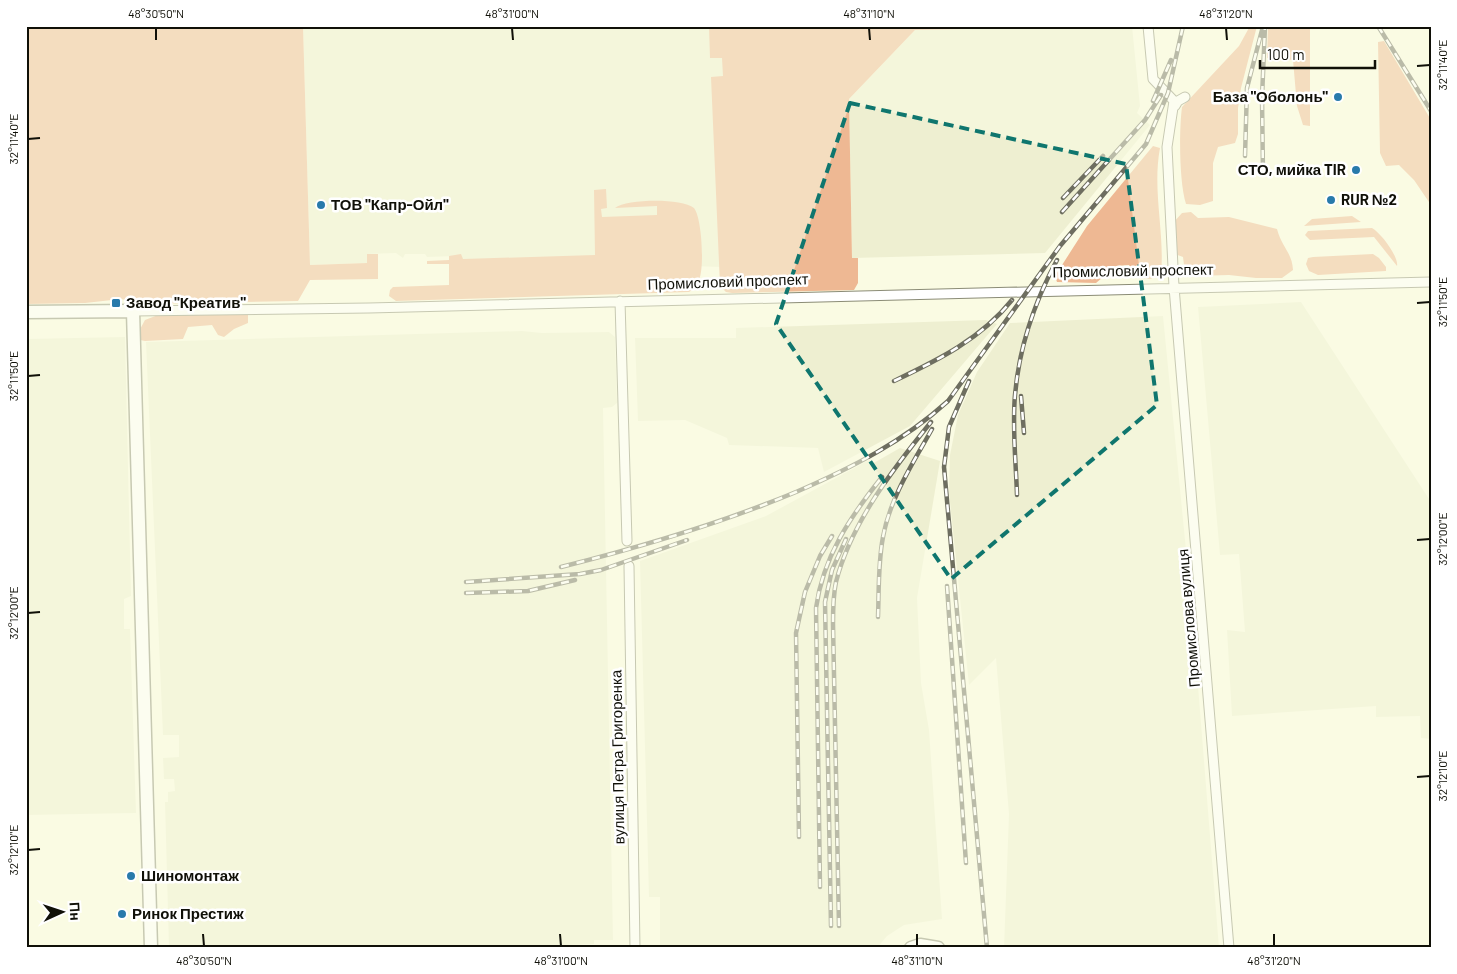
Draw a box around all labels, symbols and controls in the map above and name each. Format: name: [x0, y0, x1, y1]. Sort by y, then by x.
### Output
text: 48°30'50"N: [128, 6, 184, 20]
text: 48°31'00"N: [485, 6, 539, 20]
text: 48°31'10"N: [843, 6, 895, 20]
text: 48°31'20"N: [1199, 6, 1253, 20]
scale bar: [1260, 38, 1374, 70]
text: 32°11'40"E: [1435, 40, 1449, 90]
text: 100 m: [1267, 45, 1305, 63]
place label: База "Оболонь": [1213, 87, 1329, 105]
marker: База "Оболонь": [1332, 91, 1344, 103]
text: 32°11'40"E: [6, 114, 20, 164]
place label: СТО, мийка TIR: [1238, 160, 1346, 178]
marker: СТО, мийка TIR: [1350, 164, 1362, 176]
place label: RUR №2: [1341, 190, 1397, 208]
marker: RUR №2: [1325, 194, 1337, 206]
place label: ТОВ "Капр-Ойл": [331, 195, 449, 213]
marker: ТОВ "Капр-Ойл": [315, 199, 327, 211]
street label: Промисловий проспект: [1052, 260, 1214, 280]
street label: Промисловий проспект: [647, 269, 809, 293]
text: 32°11'50"E: [1435, 277, 1449, 327]
place label: Завод "Креатив": [126, 293, 246, 311]
marker: Завод "Креатив": [110, 297, 122, 309]
text: 32°11'50"E: [6, 351, 20, 401]
text: 32°12'00"E: [1435, 512, 1449, 566]
street label: Промислова вулиця: [1173, 548, 1203, 688]
text: 32°12'00"E: [6, 586, 20, 640]
street label: вулиця Петра Григоренка: [606, 669, 628, 844]
text: 32°12'10"E: [1435, 751, 1449, 801]
text: 32°12'10"E: [6, 825, 20, 875]
place label: Шиномонтаж: [141, 866, 239, 884]
marker: Шиномонтаж: [125, 870, 137, 882]
north arrow: [38, 886, 88, 936]
text: Пн: [67, 902, 84, 921]
place label: Ринок Престиж: [132, 904, 244, 922]
marker: Ринок Престиж: [116, 908, 128, 920]
text: 48°30'50"N: [176, 953, 232, 967]
text: 48°31'00"N: [534, 953, 588, 967]
text: 48°31'10"N: [891, 953, 943, 967]
text: 48°31'20"N: [1247, 953, 1301, 967]

